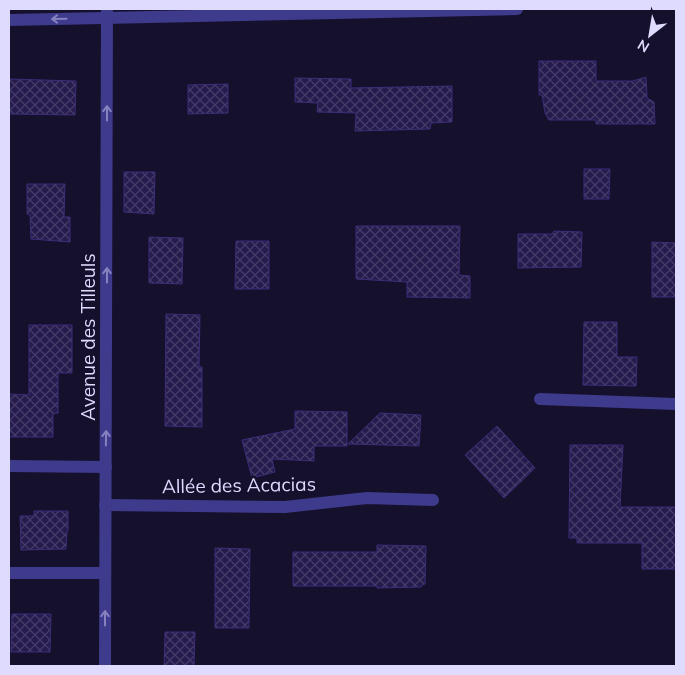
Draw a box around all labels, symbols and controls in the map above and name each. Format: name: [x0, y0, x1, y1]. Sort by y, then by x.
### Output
north arrow: [625, 10, 675, 60]
one-way arrow: [51, 14, 67, 24]
text: N: [634, 36, 652, 57]
one-way arrow: [102, 105, 112, 121]
street label: Avenue des Tilleuls: [76, 253, 100, 421]
one-way arrow: [102, 267, 112, 284]
one-way arrow: [102, 430, 111, 446]
street label: Allée des Acacias: [162, 472, 316, 498]
one-way arrow: [100, 610, 110, 626]

